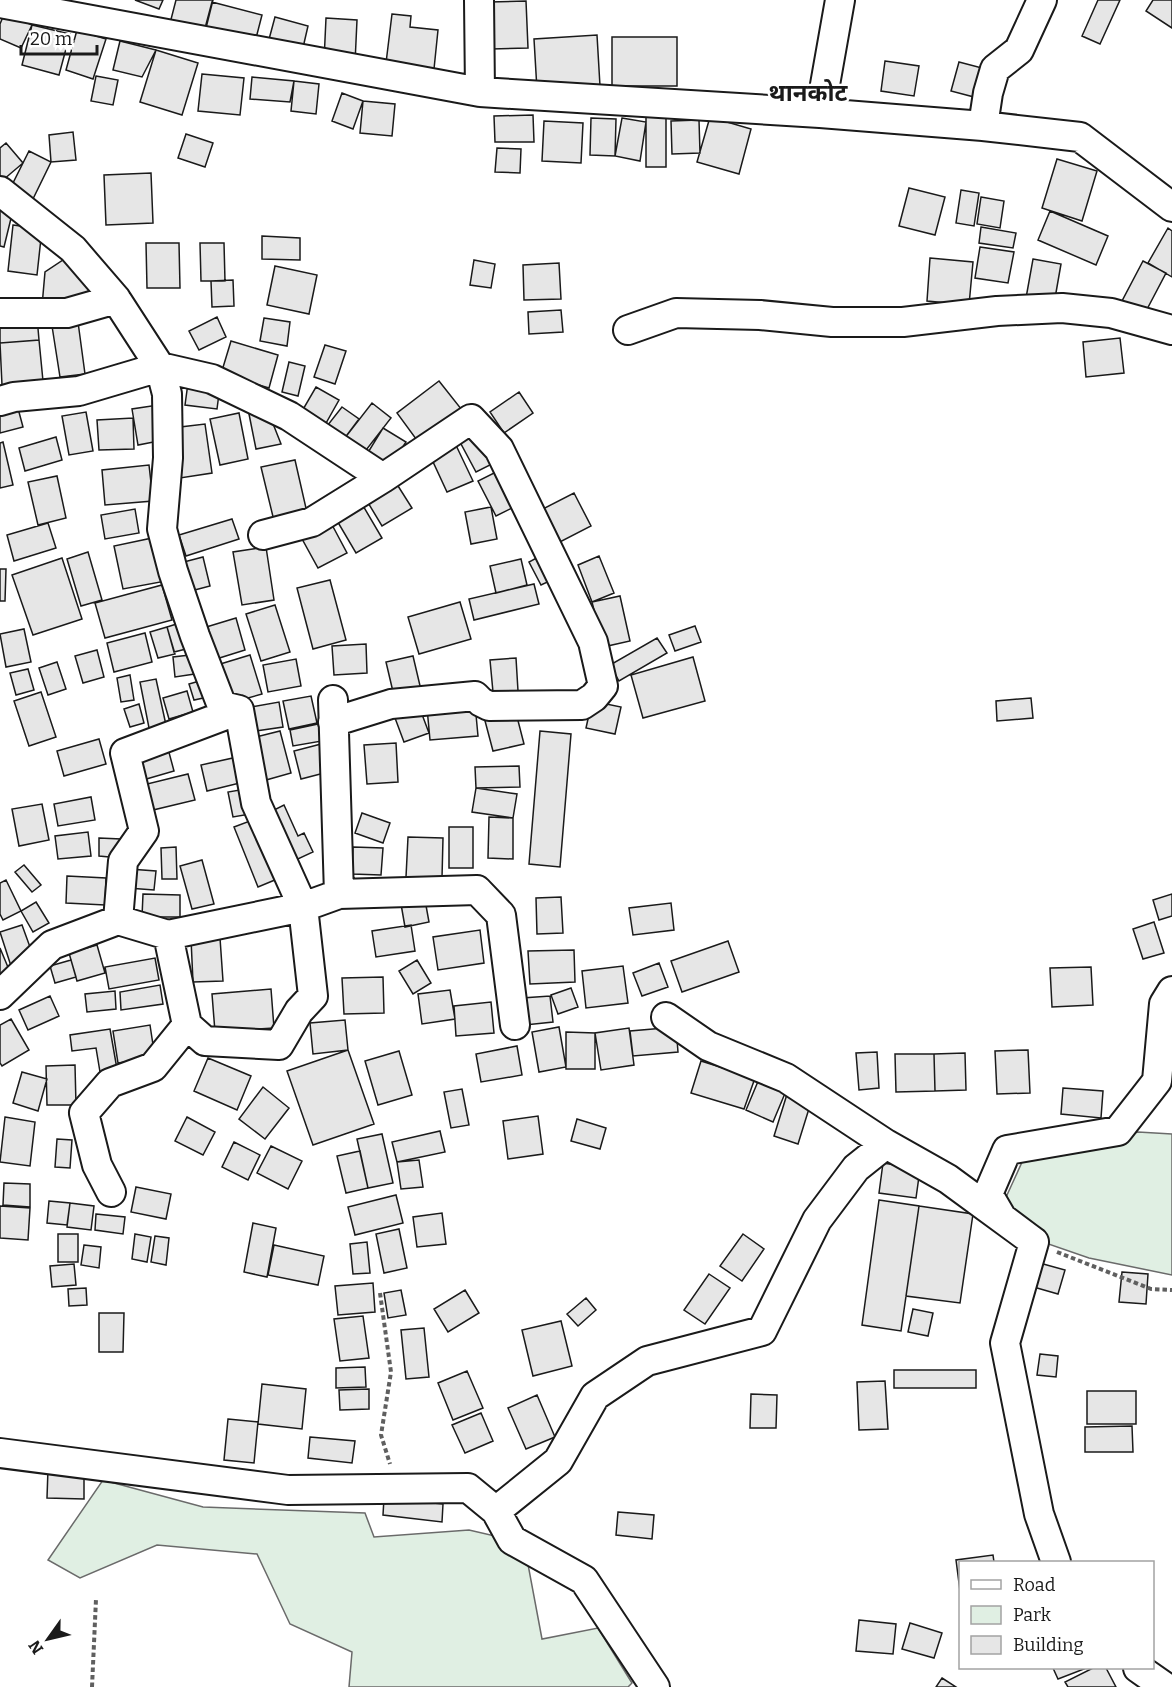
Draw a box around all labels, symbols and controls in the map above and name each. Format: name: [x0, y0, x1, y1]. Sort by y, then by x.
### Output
scale bar: [21, 18, 98, 56]
text: 20 m: [30, 28, 72, 50]
district label: थानकोट: [769, 79, 848, 107]
legend: [959, 1561, 1154, 1669]
text: Road: [1013, 1574, 1056, 1596]
text: Park: [1013, 1604, 1052, 1626]
north arrow: [18, 1609, 78, 1669]
text: Building: [1013, 1634, 1084, 1656]
text: N: [25, 1637, 47, 1658]

